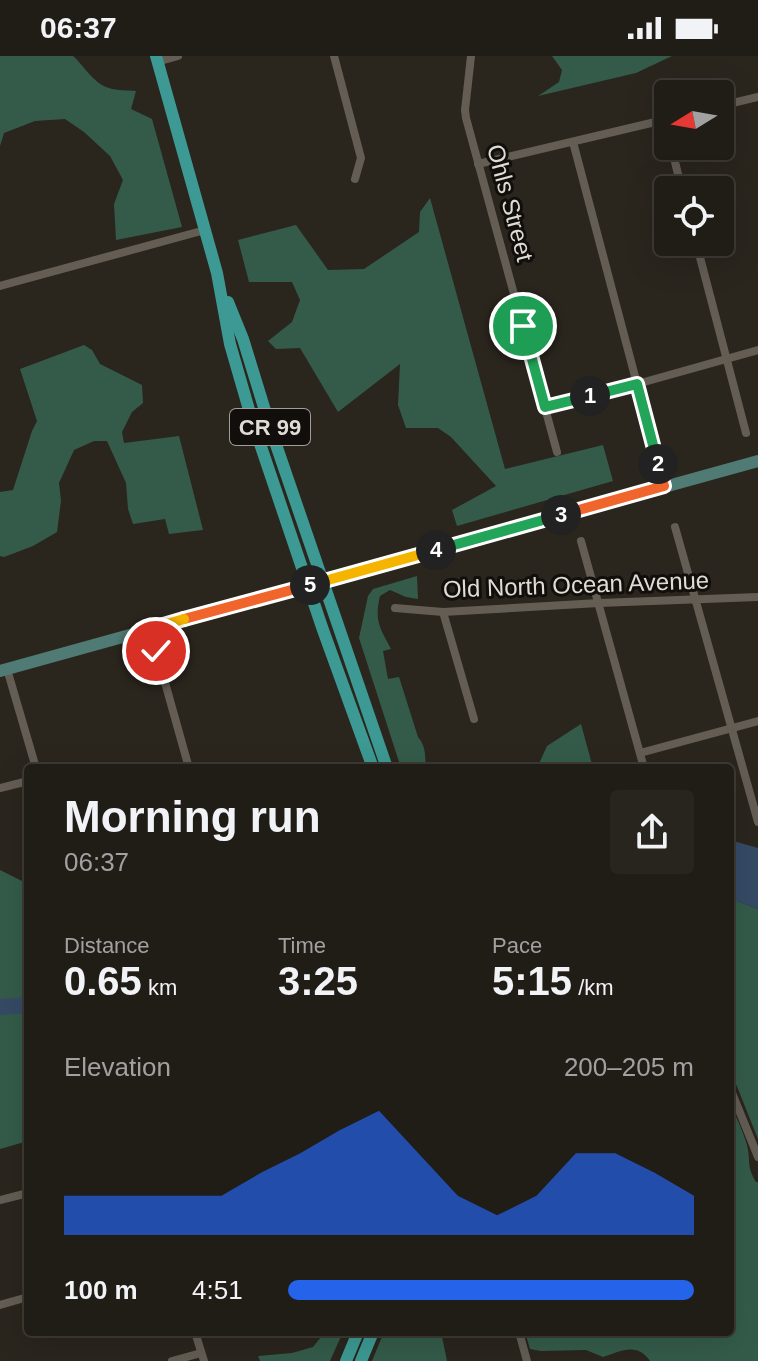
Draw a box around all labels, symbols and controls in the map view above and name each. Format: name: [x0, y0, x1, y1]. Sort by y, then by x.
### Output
text: 06:37: [40, 11, 117, 44]
north arrow: [654, 80, 734, 160]
map controls: [654, 80, 734, 256]
street label: Ohls Street: [482, 141, 539, 265]
button: locate: [654, 176, 734, 256]
pin: [489, 292, 557, 360]
icon: arrive: [501, 304, 545, 348]
pin: 1: [570, 376, 610, 416]
text: 1: [584, 383, 596, 408]
road number: CR 99: [230, 409, 310, 445]
pin: 2: [638, 444, 678, 484]
text: 2: [652, 451, 664, 476]
pin: 3: [541, 495, 581, 535]
text: 3: [555, 502, 567, 527]
pin: 4: [416, 530, 456, 570]
text: 4: [430, 537, 442, 562]
pin: 5: [290, 565, 330, 605]
street label: Old North Ocean Avenue: [442, 566, 710, 603]
text: 5: [304, 572, 316, 597]
pin: [122, 617, 190, 685]
icon: check: [134, 629, 178, 673]
button: share: [610, 790, 694, 874]
text: Morning run: [64, 792, 321, 841]
text: 06:37: [64, 847, 129, 877]
text: Distance: [64, 933, 150, 958]
text: Time: [278, 933, 326, 958]
text: Pace: [492, 933, 542, 958]
text: 0.65: [64, 959, 142, 1003]
text: 3:25: [278, 959, 358, 1003]
text: 5:15: [492, 959, 572, 1003]
text: km: [142, 975, 177, 1000]
text: /km: [572, 975, 614, 1000]
text: Elevation: [64, 1052, 171, 1082]
text: 200–205 m: [564, 1052, 694, 1082]
text: 100 m: [64, 1275, 138, 1305]
text: 4:51: [192, 1275, 243, 1305]

